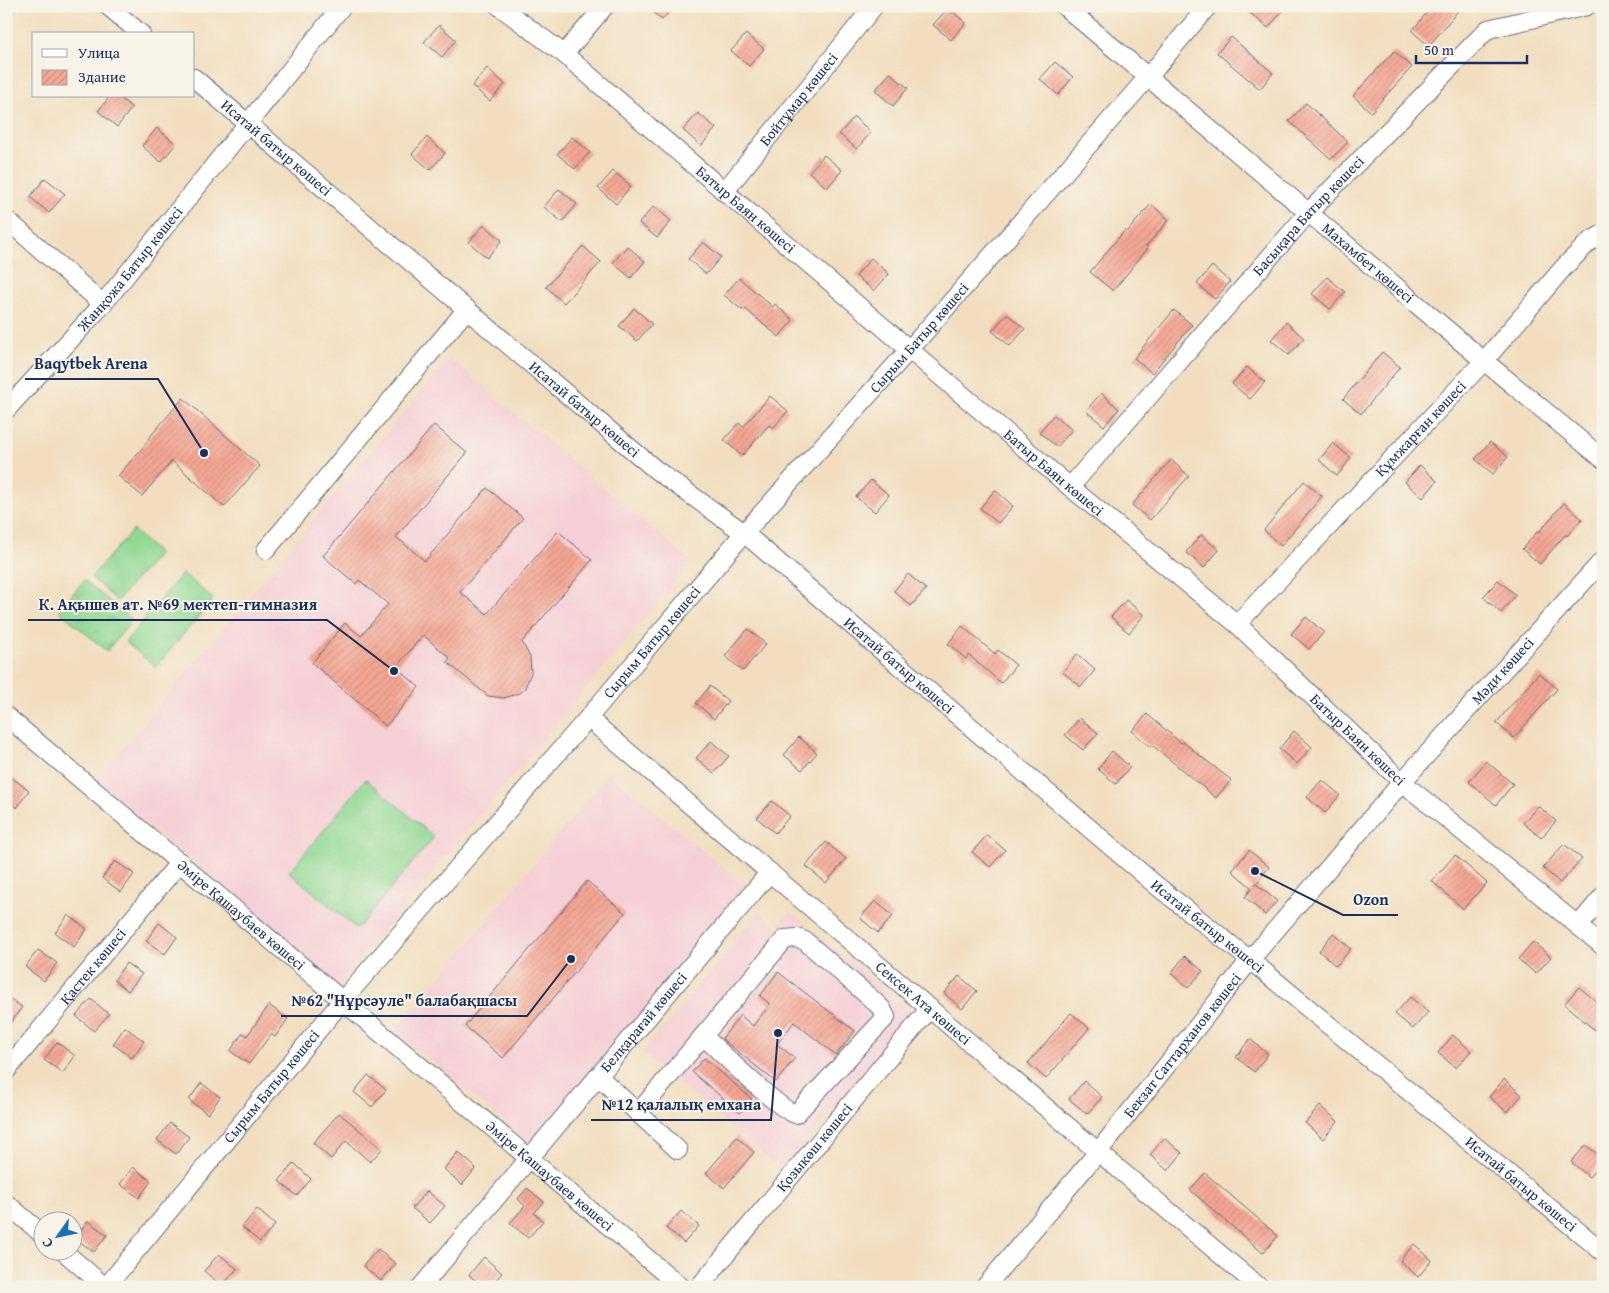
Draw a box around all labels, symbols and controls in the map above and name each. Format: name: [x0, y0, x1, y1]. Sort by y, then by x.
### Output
legend: [32, 32, 195, 98]
scale bar: [1416, 32, 1528, 64]
text: 50 m: [1424, 39, 1455, 60]
text: Улица: [78, 42, 121, 63]
street label: Бойтұмар көшесі: [754, 48, 842, 150]
text: Здание: [78, 66, 126, 87]
street label: Исатай батыр көшесі: [217, 94, 337, 201]
street label: Басықара Батыр көшесі: [1247, 151, 1368, 280]
street label: Батыр Баян көшесі: [692, 161, 800, 258]
street label: Жанқожа Батыр көшесі: [71, 202, 187, 336]
street label: Махамбет көшесі: [1318, 218, 1419, 308]
street label: Сырым Батыр көшесі: [864, 278, 973, 397]
callout: Baqytbek Arena: [25, 348, 158, 379]
text: Baqytbek Arena: [34, 351, 148, 375]
street label: Исатай батыр көшесі: [525, 356, 645, 462]
street label: Құмжарған көшесі: [1370, 376, 1470, 481]
street label: Батыр Баян көшесі: [999, 424, 1108, 521]
street label: Сырым Батыр көшесі: [598, 581, 705, 702]
callout: К. Ақышев ат. №69 мектеп-гимназия: [28, 589, 327, 620]
text: К. Ақышев ат. №69 мектеп-гимназия: [39, 592, 318, 616]
street label: Исатай батыр көшесі: [840, 612, 959, 718]
street label: Мәди көшесі: [1466, 632, 1538, 709]
street label: Батыр Баян көшесі: [1306, 689, 1411, 790]
street label: Әміре Қашаубаев көшесі: [173, 854, 310, 975]
street label: Исатай батыр көшесі: [1147, 874, 1269, 978]
callout: Ozon: [1343, 884, 1398, 915]
text: Ozon: [1353, 887, 1389, 911]
street label: Қастек көшесі: [55, 923, 131, 1009]
street label: Сексек Ата көшесі: [871, 956, 976, 1049]
street label: Белқарағай көшесі: [595, 967, 691, 1076]
street label: Бекзат Саттарханов көшесі: [1118, 968, 1246, 1122]
callout: №62 "Нұрсәуле" балабақшасы: [281, 985, 527, 1016]
text: №62 "Нұрсәуле" балабақшасы: [291, 988, 518, 1012]
street label: Сырым Батыр көшесі: [218, 1025, 324, 1147]
callout: №12 қалалық емхана: [591, 1089, 771, 1120]
text: №12 қалалық емхана: [601, 1092, 762, 1116]
street label: Қозыкөш көшесі: [771, 1099, 857, 1196]
street label: Әміре Қашаубаев көшесі: [481, 1115, 618, 1236]
street label: Исатай батыр көшесі: [1461, 1131, 1582, 1236]
north arrow: [32, 1210, 82, 1260]
text: С: [37, 1234, 58, 1252]

